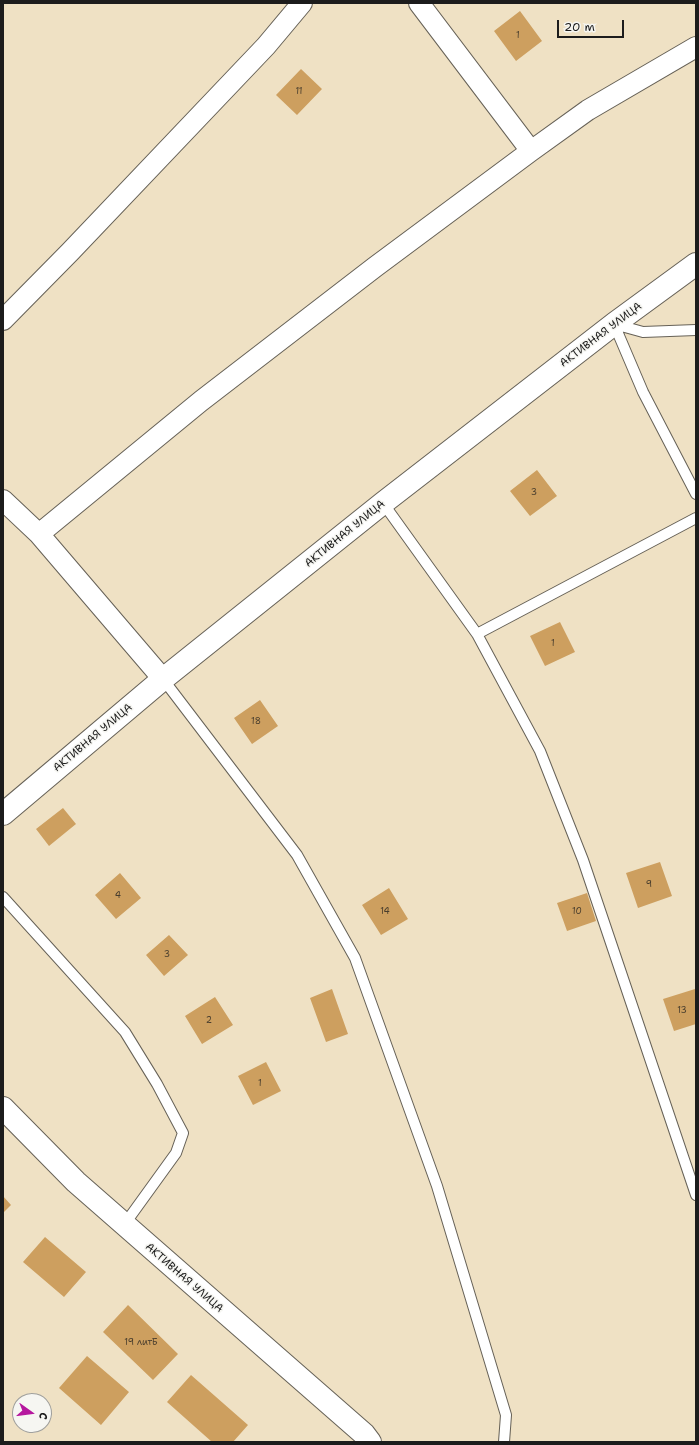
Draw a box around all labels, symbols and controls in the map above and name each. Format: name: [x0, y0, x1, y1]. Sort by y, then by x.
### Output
scale bar: [559, 12, 626, 38]
text: 20 m: [564, 19, 595, 35]
house number: 1: [516, 31, 520, 41]
house number: 11: [295, 87, 303, 97]
street label: АКТИВНАЯ УЛИЦА: [557, 300, 645, 370]
house number: 3: [531, 488, 537, 498]
street label: АКТИВНАЯ УЛИЦА: [302, 498, 388, 570]
house number: 1: [551, 639, 555, 649]
street label: АКТИВНАЯ УЛИЦА: [51, 701, 135, 775]
house number: 18: [251, 717, 261, 727]
house number: 9: [646, 880, 652, 890]
house number: 4: [115, 891, 121, 901]
house number: 14: [380, 907, 390, 917]
house number: 10: [572, 907, 582, 917]
house number: 3: [164, 950, 170, 960]
house number: 13: [677, 1006, 687, 1016]
house number: 2: [206, 1016, 212, 1026]
house number: 1: [258, 1079, 262, 1089]
street label: АКТИВНАЯ УЛИЦА: [142, 1240, 226, 1316]
house number: 19 литБ: [124, 1338, 158, 1348]
north arrow: [12, 1393, 52, 1433]
text: С: [35, 1411, 51, 1421]

